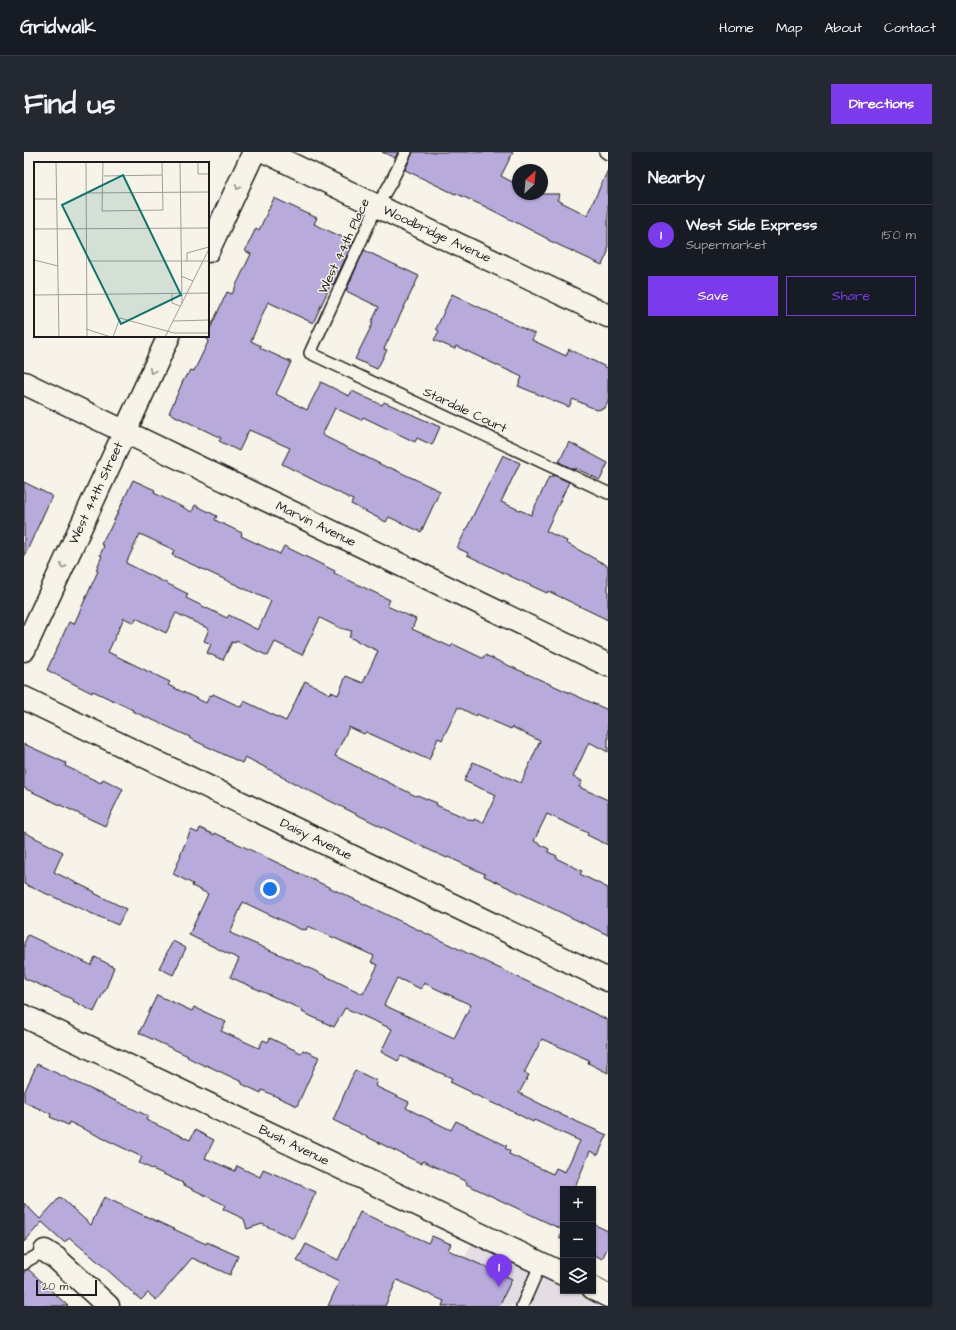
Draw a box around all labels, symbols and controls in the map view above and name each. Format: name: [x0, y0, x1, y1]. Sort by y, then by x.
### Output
text: Gridwalk: [20, 14, 96, 41]
text: Home: [719, 18, 754, 38]
text: Map: [776, 18, 802, 38]
text: About: [824, 18, 862, 38]
text: Contact: [884, 18, 936, 38]
button: Directions: [831, 84, 932, 124]
text: Find us: [24, 85, 115, 124]
inset map: [34, 162, 209, 337]
north arrow: [512, 164, 548, 200]
text: Nearby: [648, 166, 705, 190]
one-way arrow: [235, 183, 243, 191]
street label: West 44th Place: [314, 195, 374, 297]
street label: Woodbridge Avenue: [379, 201, 494, 268]
text: West Side Express: [686, 215, 817, 236]
text: 1: [660, 226, 662, 244]
text: 150 m: [882, 226, 916, 244]
text: Supermarket: [686, 236, 767, 254]
button: Save: [648, 276, 778, 316]
button: Share: [786, 276, 916, 316]
one-way arrow: [149, 368, 157, 375]
street label: Stardale Court: [420, 383, 510, 438]
street label: West 44th Street: [64, 438, 128, 547]
street label: Marvin Avenue: [273, 497, 359, 551]
one-way arrow: [60, 561, 68, 569]
street label: Daisy Avenue: [277, 814, 355, 865]
your location: [260, 879, 280, 899]
street label: Bush Avenue: [256, 1120, 332, 1170]
map controls: [560, 1186, 596, 1294]
button: +: [560, 1186, 596, 1222]
button: −: [560, 1222, 596, 1258]
pin: 1: [486, 1254, 512, 1287]
button: layers: [560, 1258, 596, 1294]
scale bar: [36, 1278, 97, 1297]
text: 20 m: [42, 1279, 68, 1294]

